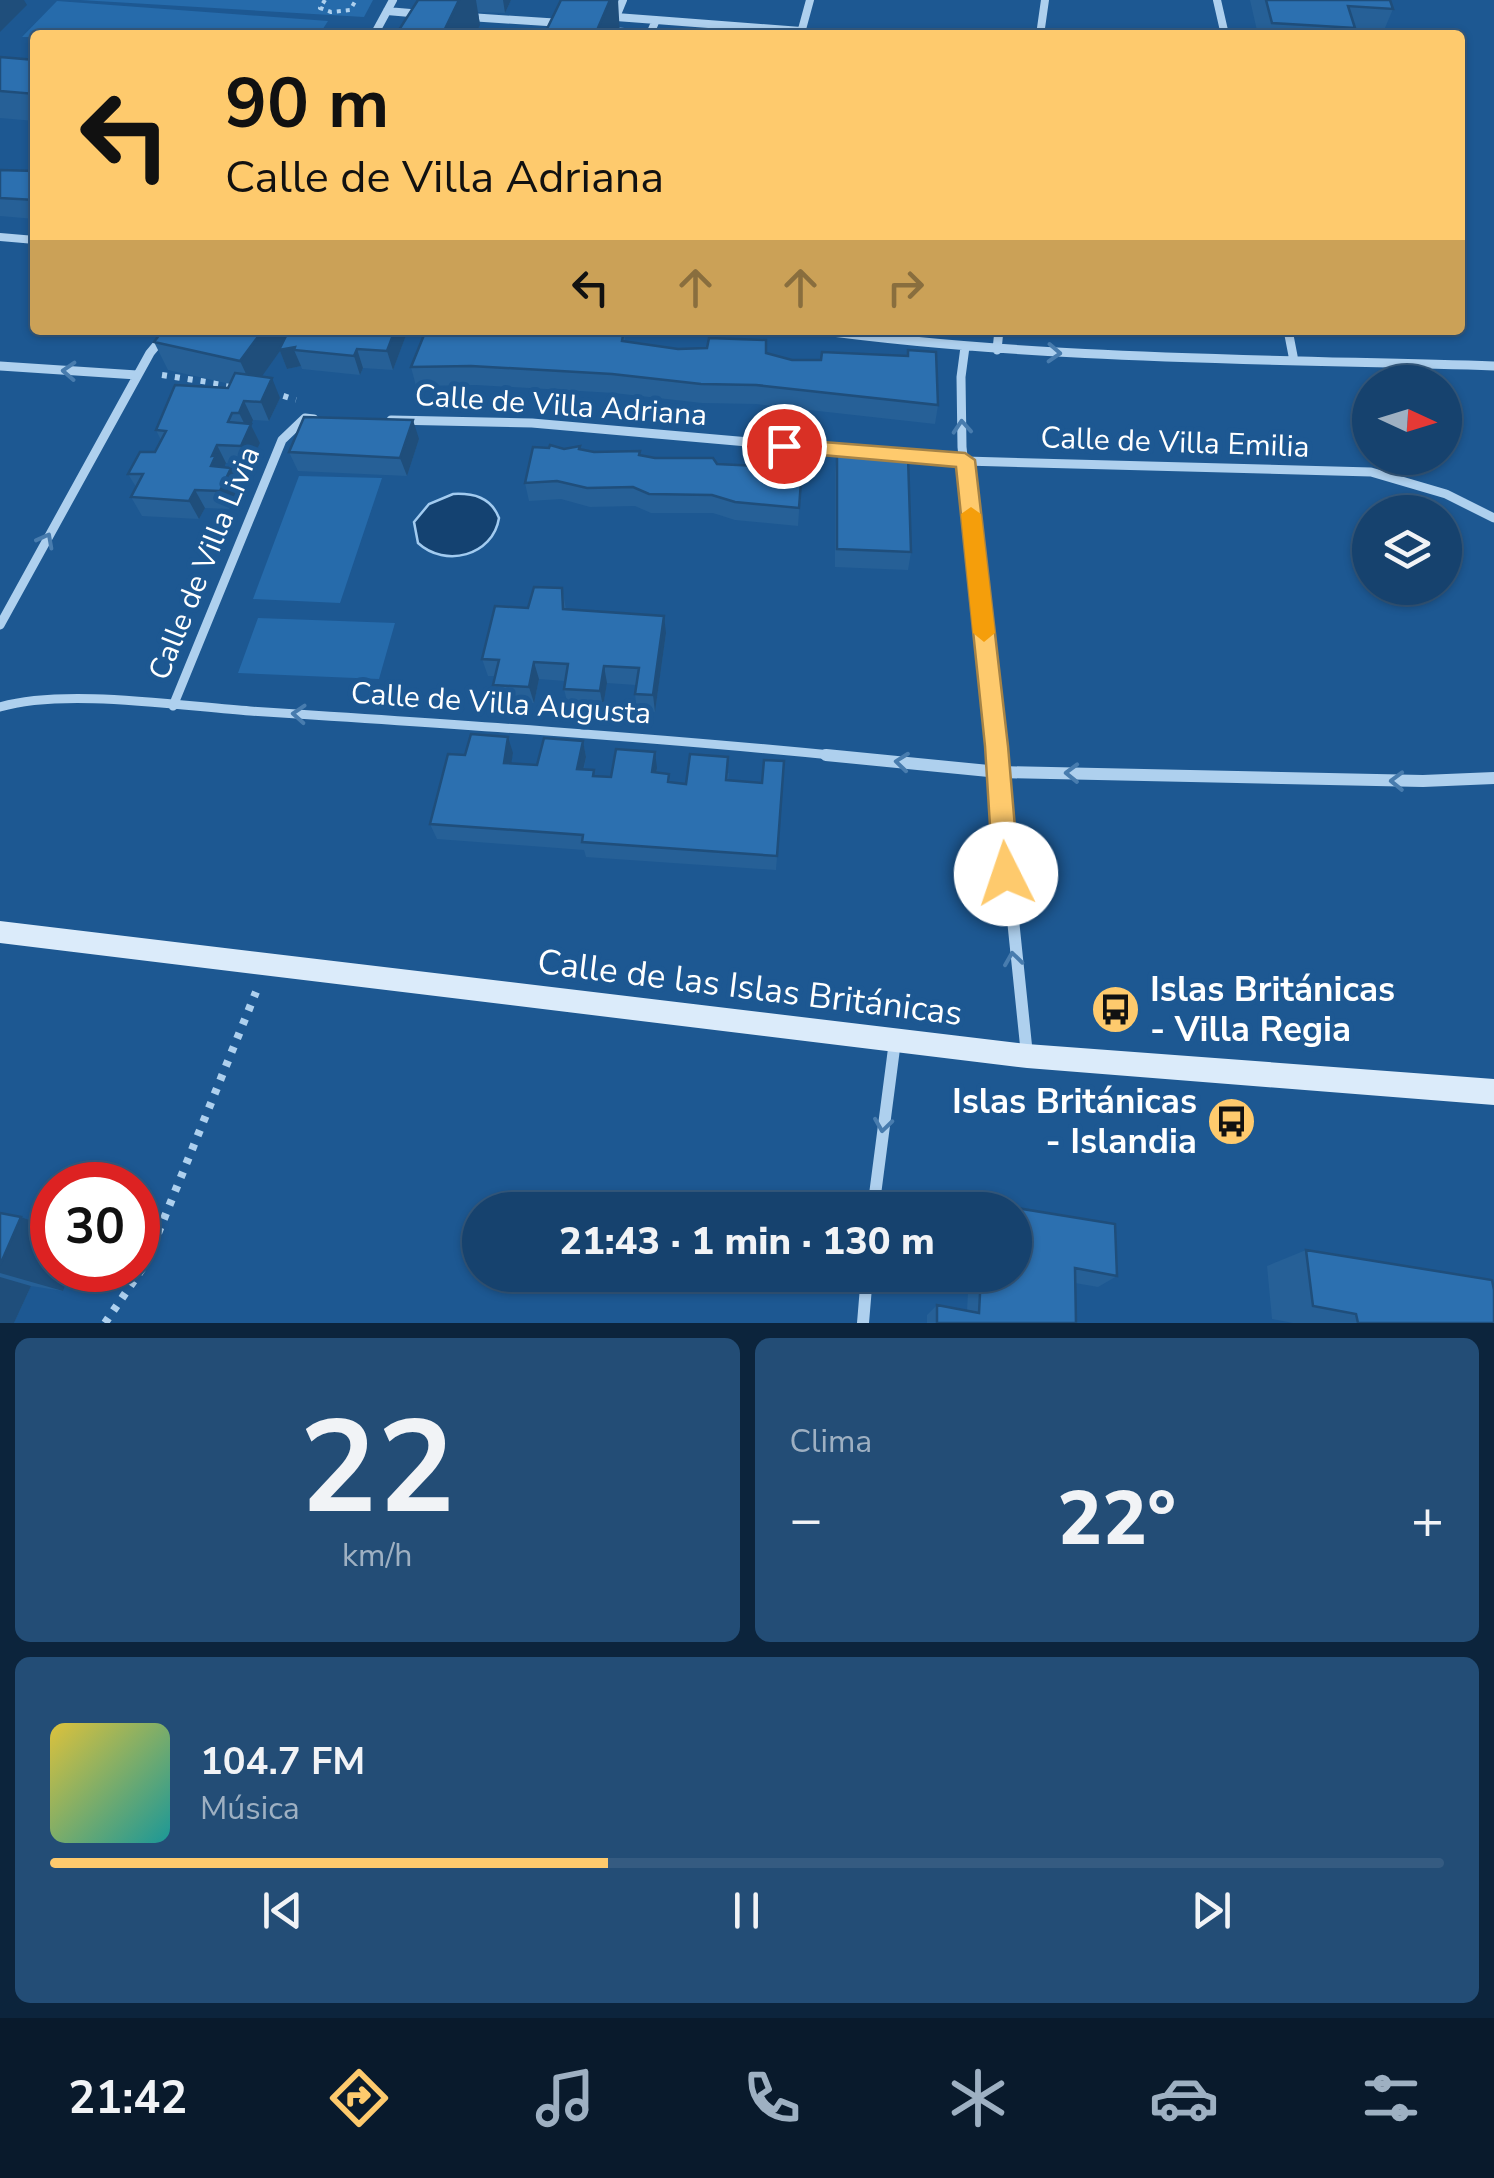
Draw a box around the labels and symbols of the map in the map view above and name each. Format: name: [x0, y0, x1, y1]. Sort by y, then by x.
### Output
one-way arrow: [1046, 342, 1062, 363]
one-way arrow: [60, 361, 76, 382]
north arrow: [1352, 365, 1462, 475]
street label: Calle de Villa Adriana: [413, 375, 708, 436]
pin: [742, 404, 827, 489]
street label: Calle de Villa Emilia: [1040, 417, 1310, 468]
one-way arrow: [952, 418, 974, 434]
street label: Calle de Villa Livia: [139, 440, 270, 686]
one-way arrow: [34, 532, 53, 550]
street label: Calle de Villa Augusta: [349, 673, 652, 734]
one-way arrow: [290, 704, 306, 725]
one-way arrow: [893, 752, 909, 773]
one-way arrow: [1063, 763, 1079, 784]
one-way arrow: [1388, 770, 1404, 791]
position arrow: [954, 822, 1058, 926]
street label: Calle de las Islas Británicas: [535, 938, 965, 1037]
one-way arrow: [1004, 951, 1025, 967]
place label: Islas Británicas - Villa Regia: [1150, 966, 1395, 1053]
bus stop icon: Islas Británicas - Villa Regia: [1089, 983, 1141, 1035]
place label: Islas Británicas - Islandia: [952, 1078, 1197, 1165]
bus stop icon: Islas Británicas - Islandia: [1206, 1095, 1258, 1147]
one-way arrow: [873, 1116, 894, 1133]
speed limit sign: 30: [30, 1162, 160, 1292]

